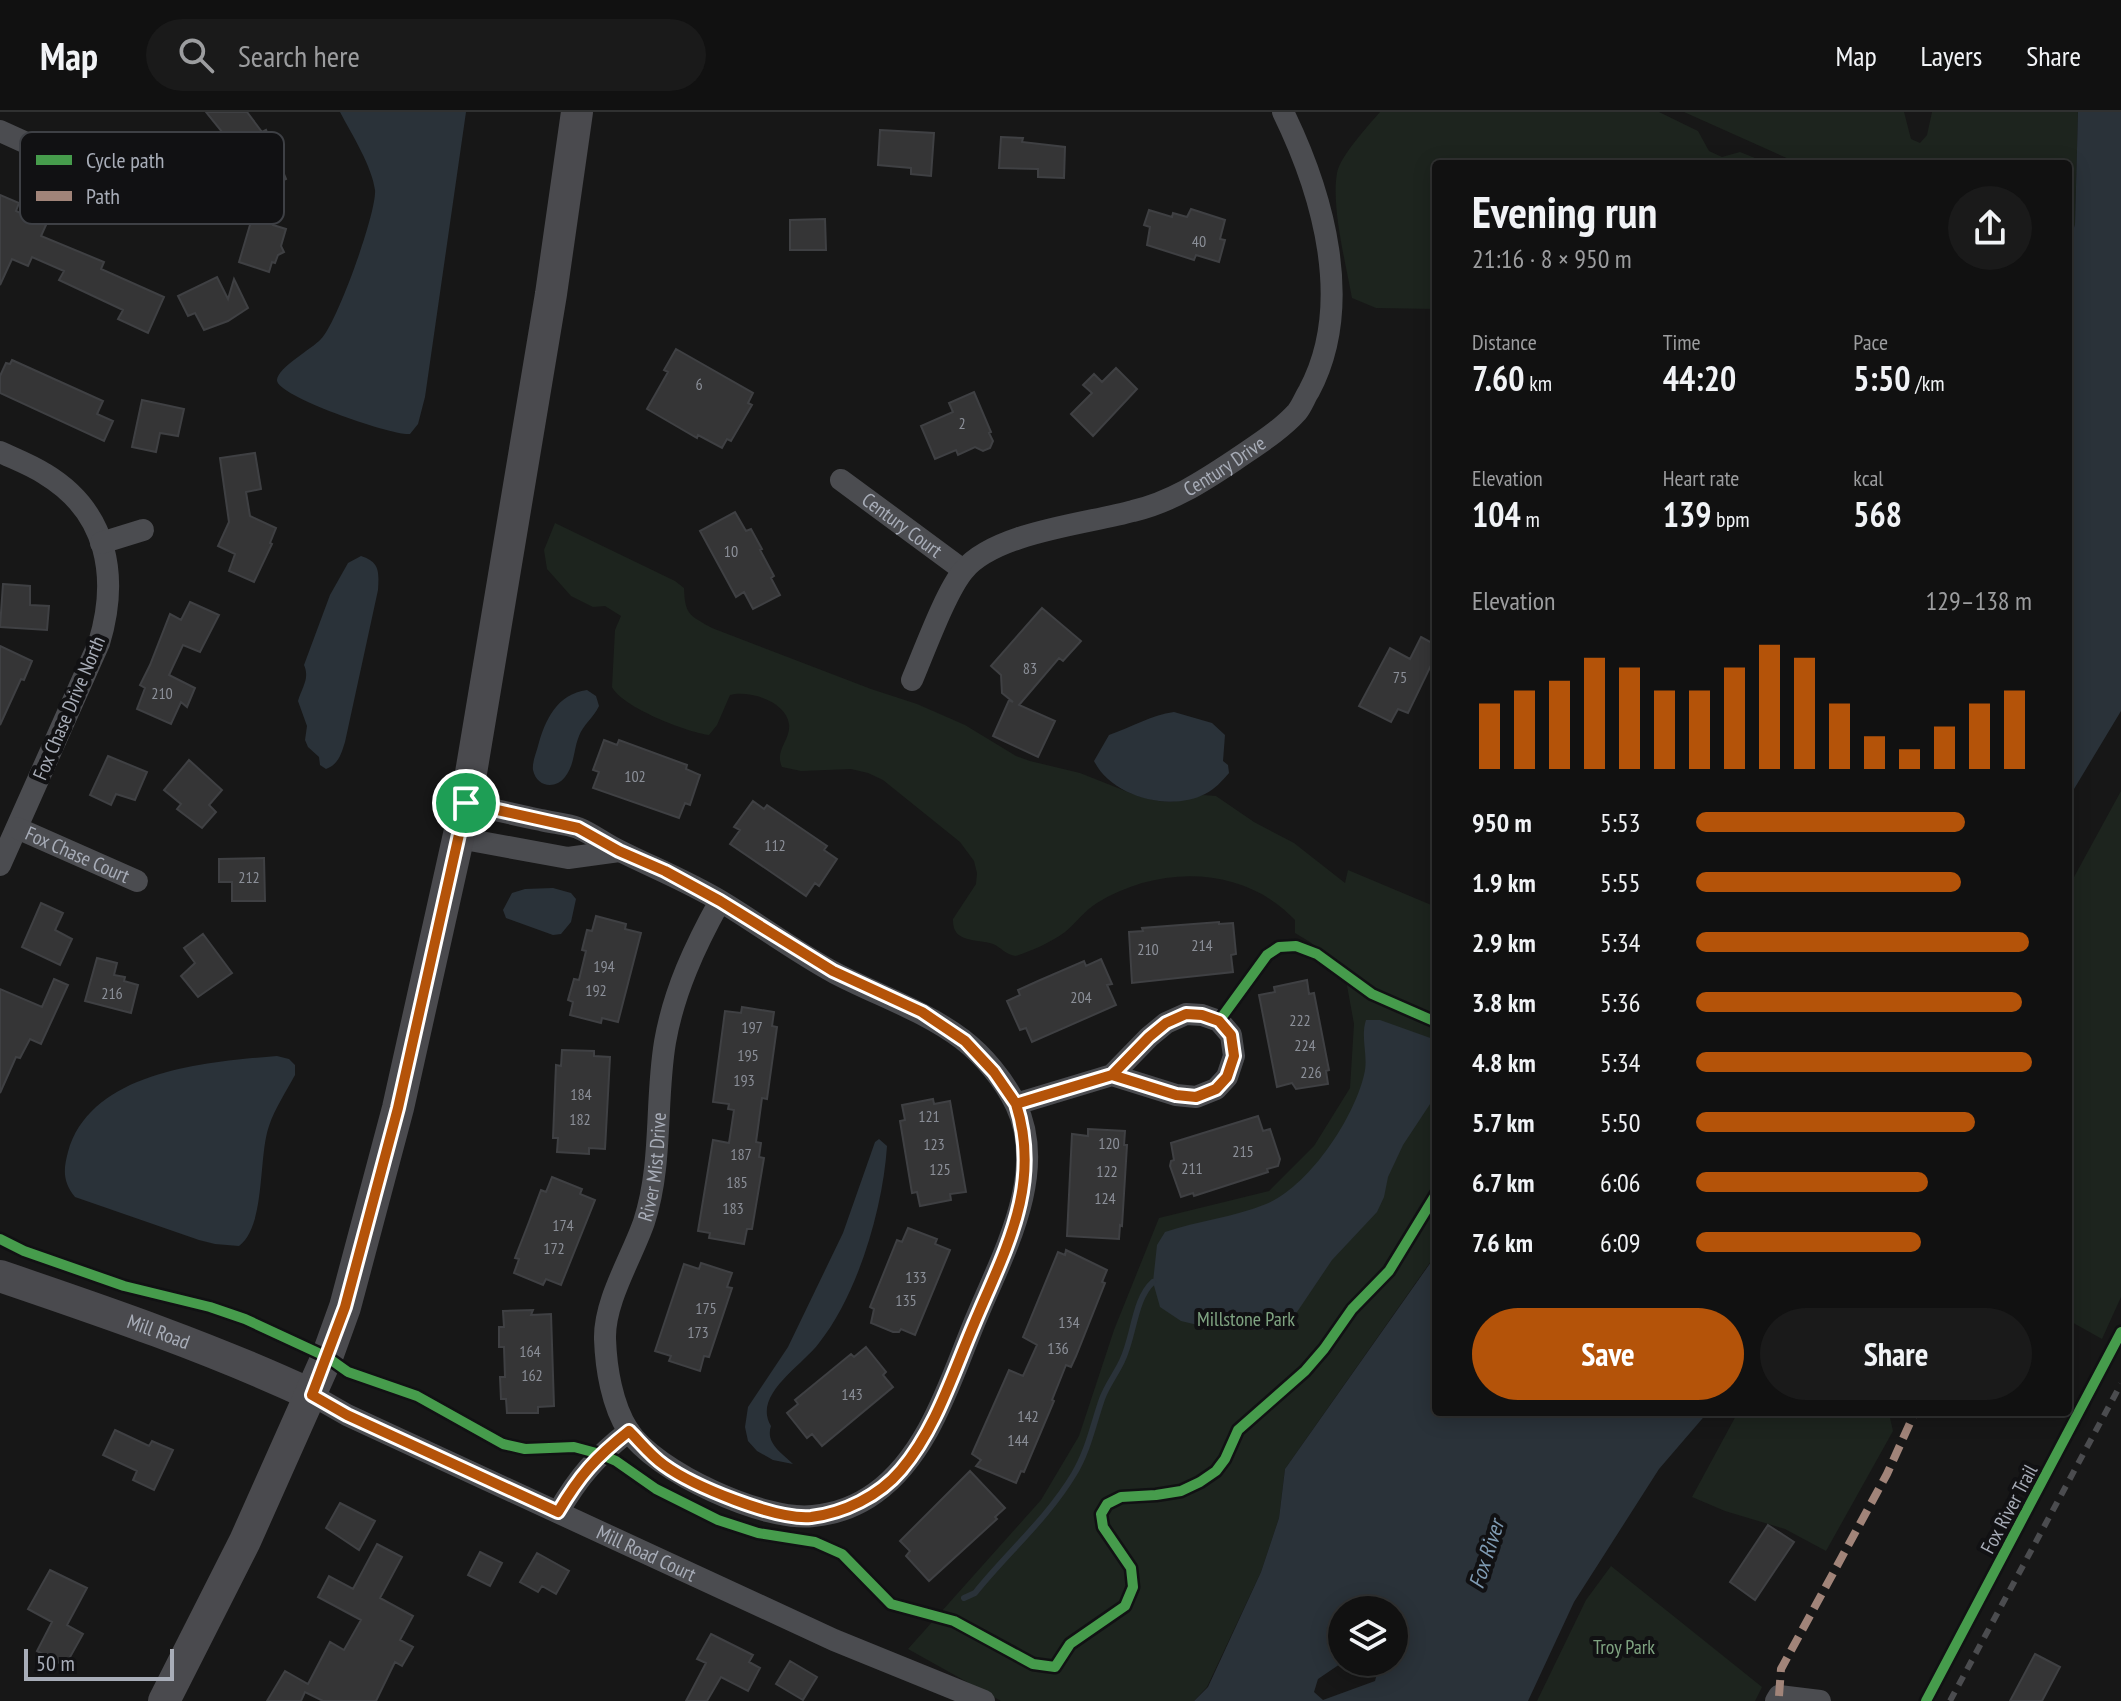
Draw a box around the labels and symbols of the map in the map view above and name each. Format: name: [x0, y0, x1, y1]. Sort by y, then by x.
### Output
legend: [20, 132, 284, 224]
text: Cycle path: [86, 146, 164, 174]
text: Path: [86, 182, 120, 210]
house number: 40: [1192, 231, 1206, 251]
house number: 6: [695, 374, 703, 394]
house number: 2: [958, 413, 966, 433]
street label: Century Drive: [1179, 430, 1271, 502]
street label: Century Court: [857, 487, 948, 564]
house number: 10: [724, 541, 738, 561]
street label: Fox Chase Drive North: [27, 632, 111, 784]
house number: 83: [1023, 658, 1037, 678]
house number: 75: [1393, 667, 1407, 687]
house number: 210: [151, 683, 173, 703]
house number: 102: [624, 766, 646, 786]
pin: [432, 769, 500, 837]
street label: Fox Chase Court: [21, 820, 134, 889]
house number: 112: [764, 835, 786, 855]
house number: 212: [238, 867, 260, 887]
house number: 214: [1191, 935, 1213, 955]
house number: 210: [1137, 939, 1159, 959]
house number: 194: [593, 956, 615, 976]
house number: 192: [585, 980, 607, 1000]
house number: 216: [101, 983, 123, 1003]
house number: 204: [1070, 987, 1092, 1007]
house number: 222: [1289, 1010, 1311, 1030]
house number: 197: [741, 1017, 763, 1037]
house number: 224: [1294, 1035, 1316, 1055]
house number: 195: [737, 1045, 759, 1065]
house number: 226: [1300, 1062, 1322, 1082]
house number: 193: [733, 1070, 755, 1090]
house number: 184: [570, 1084, 592, 1104]
house number: 121: [918, 1106, 940, 1126]
house number: 182: [569, 1109, 591, 1129]
street label: River Mist Drive: [632, 1112, 672, 1225]
house number: 120: [1098, 1133, 1120, 1153]
house number: 123: [923, 1134, 945, 1154]
house number: 215: [1232, 1141, 1254, 1161]
house number: 187: [730, 1144, 752, 1164]
house number: 211: [1181, 1158, 1203, 1178]
house number: 125: [929, 1159, 951, 1179]
house number: 122: [1096, 1161, 1118, 1181]
house number: 185: [726, 1172, 748, 1192]
house number: 124: [1094, 1188, 1116, 1208]
house number: 183: [722, 1198, 744, 1218]
house number: 174: [552, 1215, 574, 1235]
house number: 172: [543, 1238, 565, 1258]
house number: 133: [905, 1267, 927, 1287]
house number: 135: [895, 1290, 917, 1310]
house number: 175: [695, 1298, 717, 1318]
park label: Millstone Park: [1197, 1306, 1295, 1332]
street label: Mill Road: [124, 1308, 194, 1355]
house number: 134: [1058, 1312, 1080, 1332]
house number: 173: [687, 1322, 709, 1342]
house number: 136: [1047, 1338, 1069, 1358]
house number: 164: [519, 1341, 541, 1361]
house number: 162: [521, 1365, 543, 1385]
house number: 143: [841, 1384, 863, 1404]
house number: 142: [1017, 1406, 1039, 1426]
house number: 144: [1007, 1430, 1029, 1450]
street label: Fox River Trail: [1975, 1460, 2043, 1558]
water label: Fox River: [1462, 1513, 1511, 1592]
street label: Mill Road Court: [593, 1519, 701, 1588]
park label: Troy Park: [1593, 1634, 1655, 1660]
scale bar: [24, 1645, 174, 1681]

